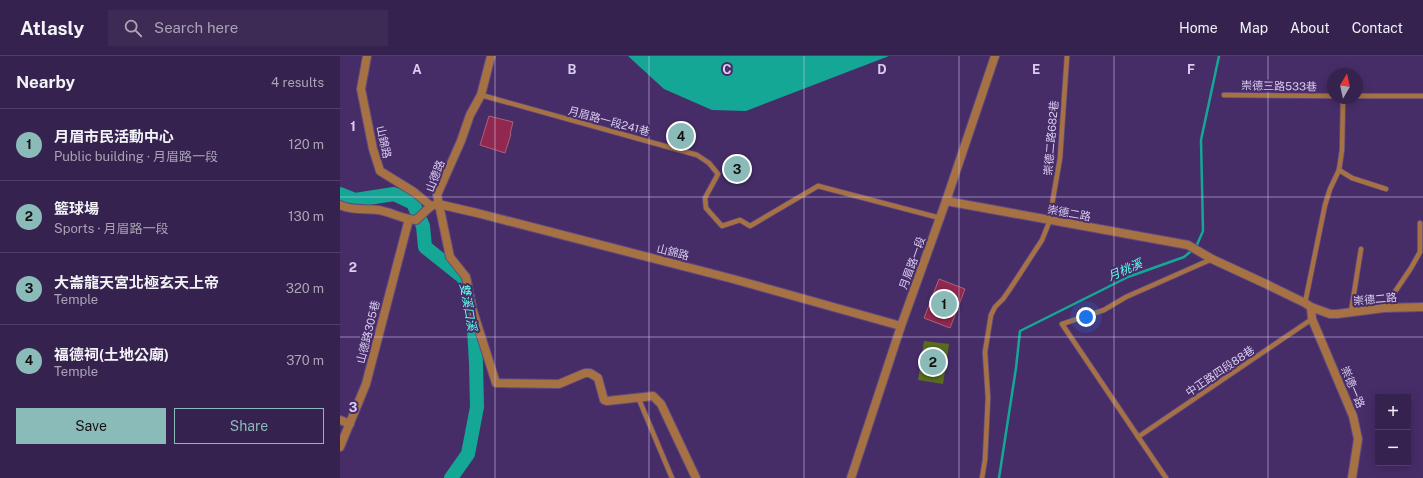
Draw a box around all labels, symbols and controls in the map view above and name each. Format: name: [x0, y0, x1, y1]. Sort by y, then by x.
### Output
search box: [108, 10, 388, 46]
text: Atlasly: [20, 17, 84, 39]
icon: search: [122, 17, 144, 39]
text: Search here: [154, 19, 238, 36]
text: Home: [1179, 20, 1218, 36]
text: Map: [1240, 20, 1268, 36]
text: About: [1290, 20, 1330, 36]
text: Contact: [1352, 20, 1403, 36]
text: A: [412, 62, 422, 77]
text: B: [568, 62, 577, 77]
text: C: [722, 62, 732, 77]
text: D: [877, 62, 887, 77]
text: E: [1032, 62, 1040, 77]
text: F: [1187, 62, 1195, 77]
north arrow: [1327, 68, 1363, 104]
text: Nearby: [16, 72, 75, 92]
text: 4 results: [271, 75, 324, 90]
street label: 崇德三路533巷: [1241, 79, 1317, 93]
street label: 崇德二路682巷: [1042, 100, 1060, 176]
street label: 月眉路一段241巷: [567, 104, 651, 138]
text: 1: [350, 119, 356, 134]
pin: 4: [668, 121, 694, 151]
street label: 山錦路: [374, 125, 394, 159]
text: 月眉市民活動中心: [54, 128, 174, 145]
text: 1: [26, 137, 32, 152]
text: 120 m: [289, 137, 324, 152]
text: Public building · 月眉路一段: [54, 149, 218, 164]
pin: 3: [724, 154, 750, 184]
street label: 山德路: [423, 158, 447, 194]
text: 籃球場: [54, 200, 99, 217]
street label: 崇德二路: [1046, 203, 1092, 223]
text: 2: [25, 209, 33, 224]
text: 130 m: [288, 209, 324, 224]
text: Sports · 月眉路一段: [54, 221, 168, 236]
street label: 月眉路一段: [897, 235, 927, 291]
street label: 山錦路: [656, 242, 690, 262]
water label: 月桃溪: [1106, 256, 1146, 283]
text: 2: [349, 260, 357, 275]
text: 大崙龍天宮北極玄天上帝: [54, 274, 219, 291]
text: 3: [25, 281, 33, 296]
text: 320 m: [286, 281, 324, 296]
water label: 雙溪口溪: [457, 282, 479, 334]
pin: 1: [931, 289, 957, 319]
street label: 崇德二路: [1353, 291, 1397, 307]
text: Temple: [54, 292, 98, 307]
street label: 山德路305巷: [354, 299, 382, 365]
your location: [1076, 307, 1096, 327]
street label: 中正路四段88巷: [1183, 344, 1257, 398]
text: 福德祠(土地公廟): [54, 346, 169, 363]
pin: 2: [920, 347, 946, 377]
text: 4: [25, 353, 33, 368]
text: 370 m: [286, 353, 324, 368]
text: Temple: [54, 364, 98, 379]
street label: 崇德一路: [1339, 364, 1367, 410]
map controls: [1375, 394, 1411, 466]
button: +: [1375, 394, 1411, 430]
text: 3: [349, 400, 358, 415]
button: Save: [16, 408, 166, 444]
button: Share: [174, 408, 324, 444]
button: −: [1375, 430, 1411, 466]

